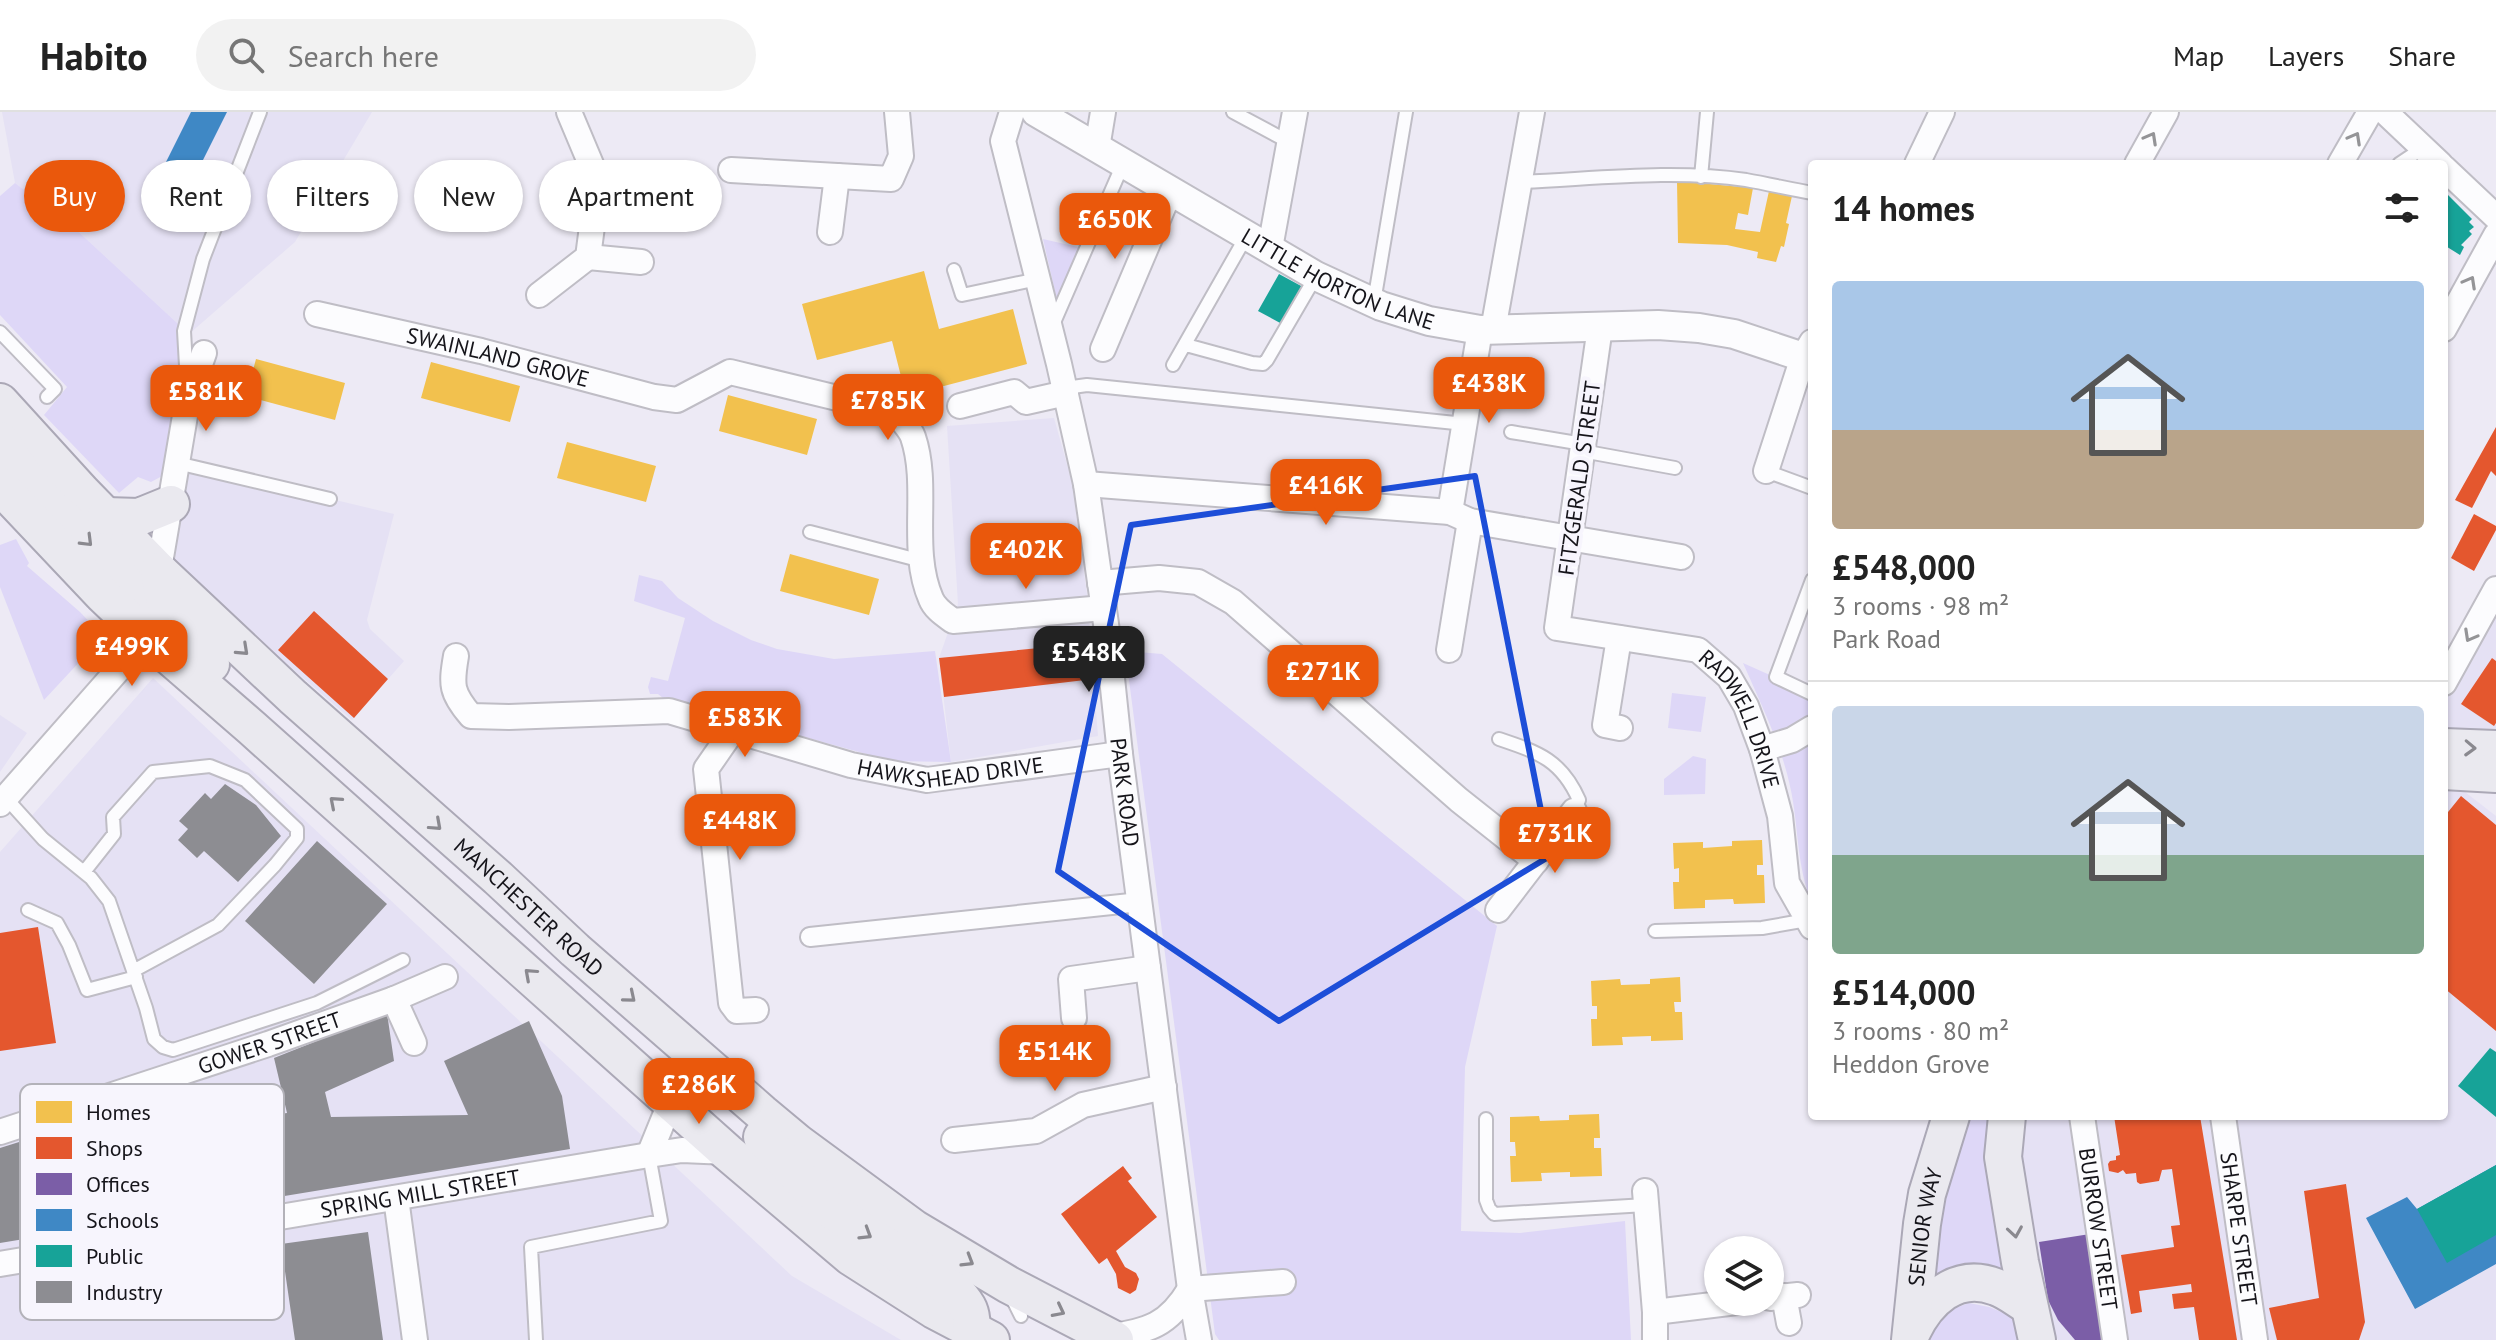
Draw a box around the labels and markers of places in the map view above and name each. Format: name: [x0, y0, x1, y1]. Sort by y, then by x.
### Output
pin: £650K: [1059, 193, 1171, 261]
pin: £438K: [1433, 357, 1545, 425]
pin: £581K: [150, 365, 262, 433]
pin: £785K: [832, 374, 944, 442]
pin: £416K: [1270, 459, 1382, 527]
pin: £402K: [970, 523, 1082, 591]
pin: £499K: [76, 620, 188, 688]
pin: £548K: [1033, 626, 1145, 694]
pin: £271K: [1267, 645, 1379, 713]
pin: £583K: [689, 691, 801, 759]
pin: £448K: [684, 794, 796, 862]
pin: £731K: [1499, 807, 1611, 875]
pin: £514K: [999, 1025, 1111, 1093]
pin: £286K: [643, 1058, 755, 1126]

